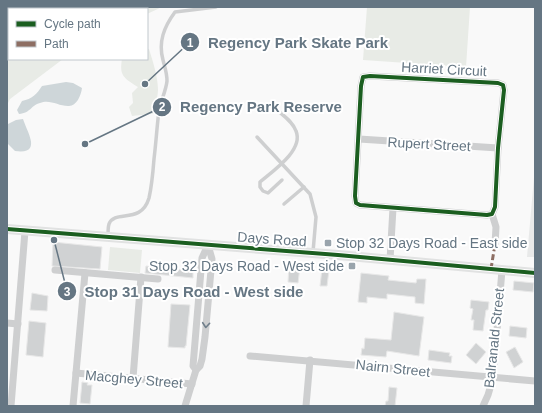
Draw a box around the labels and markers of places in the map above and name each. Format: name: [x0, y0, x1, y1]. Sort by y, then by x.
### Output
callout: Regency Park Skate Park: [180, 29, 396, 56]
callout: Regency Park Reserve: [152, 94, 350, 121]
place label: Stop 32 Days Road - East side: [336, 235, 528, 251]
marker: Stop 32 Days Road - East side: [323, 238, 333, 248]
place label: Stop 32 Days Road - West side: [149, 258, 344, 274]
marker: Stop 32 Days Road - West side: [347, 261, 357, 271]
callout: Stop 31 Days Road - West side: [57, 278, 312, 305]

